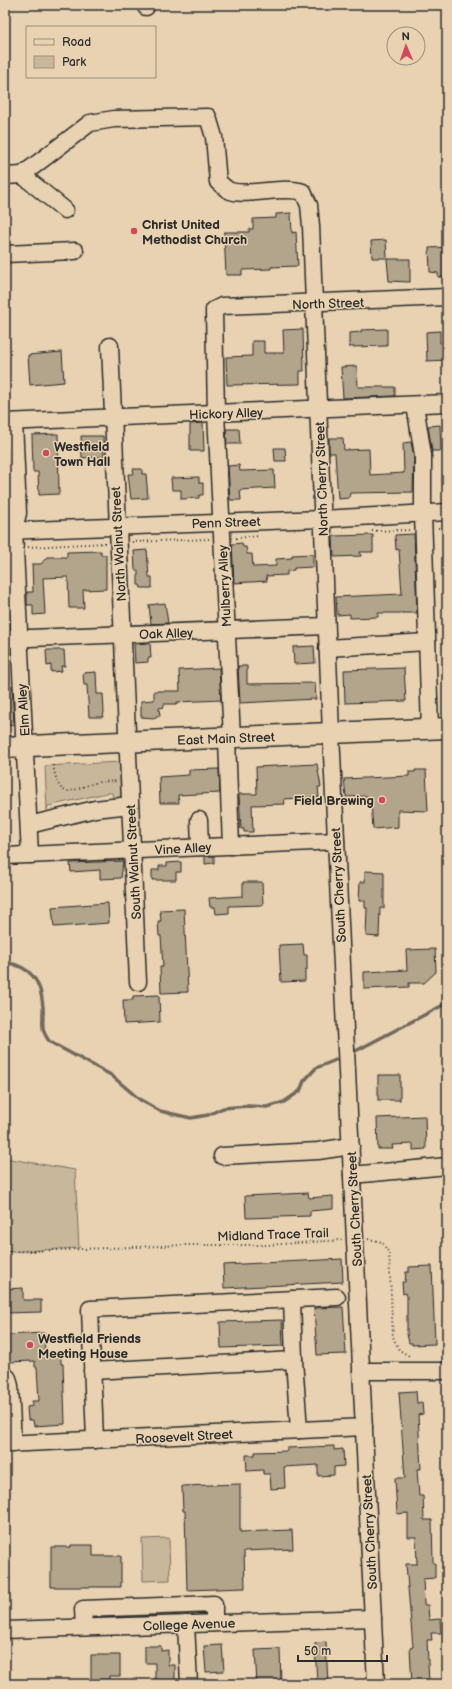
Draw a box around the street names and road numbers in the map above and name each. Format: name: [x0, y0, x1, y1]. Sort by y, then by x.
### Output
street label: North Street: [292, 295, 364, 313]
street label: Hickory Alley: [189, 405, 263, 423]
street label: North Cherry Street: [312, 421, 332, 537]
street label: North Walnut Street: [108, 486, 130, 602]
street label: Penn Street: [191, 514, 261, 532]
street label: Mulberry Alley: [215, 544, 235, 627]
street label: Oak Alley: [139, 625, 193, 643]
street label: Elm Alley: [14, 683, 34, 737]
street label: East Main Street: [177, 729, 275, 749]
street label: South Walnut Street: [123, 804, 145, 920]
street label: South Cherry Street: [328, 827, 350, 943]
street label: Vine Alley: [154, 840, 212, 858]
street label: South Cherry Street: [344, 1151, 366, 1267]
street label: Midland Trace Trail: [217, 1225, 329, 1245]
street label: Roosevelt Street: [135, 1426, 233, 1448]
street label: South Cherry Street: [359, 1474, 381, 1590]
street label: College Avenue: [143, 1615, 236, 1635]

